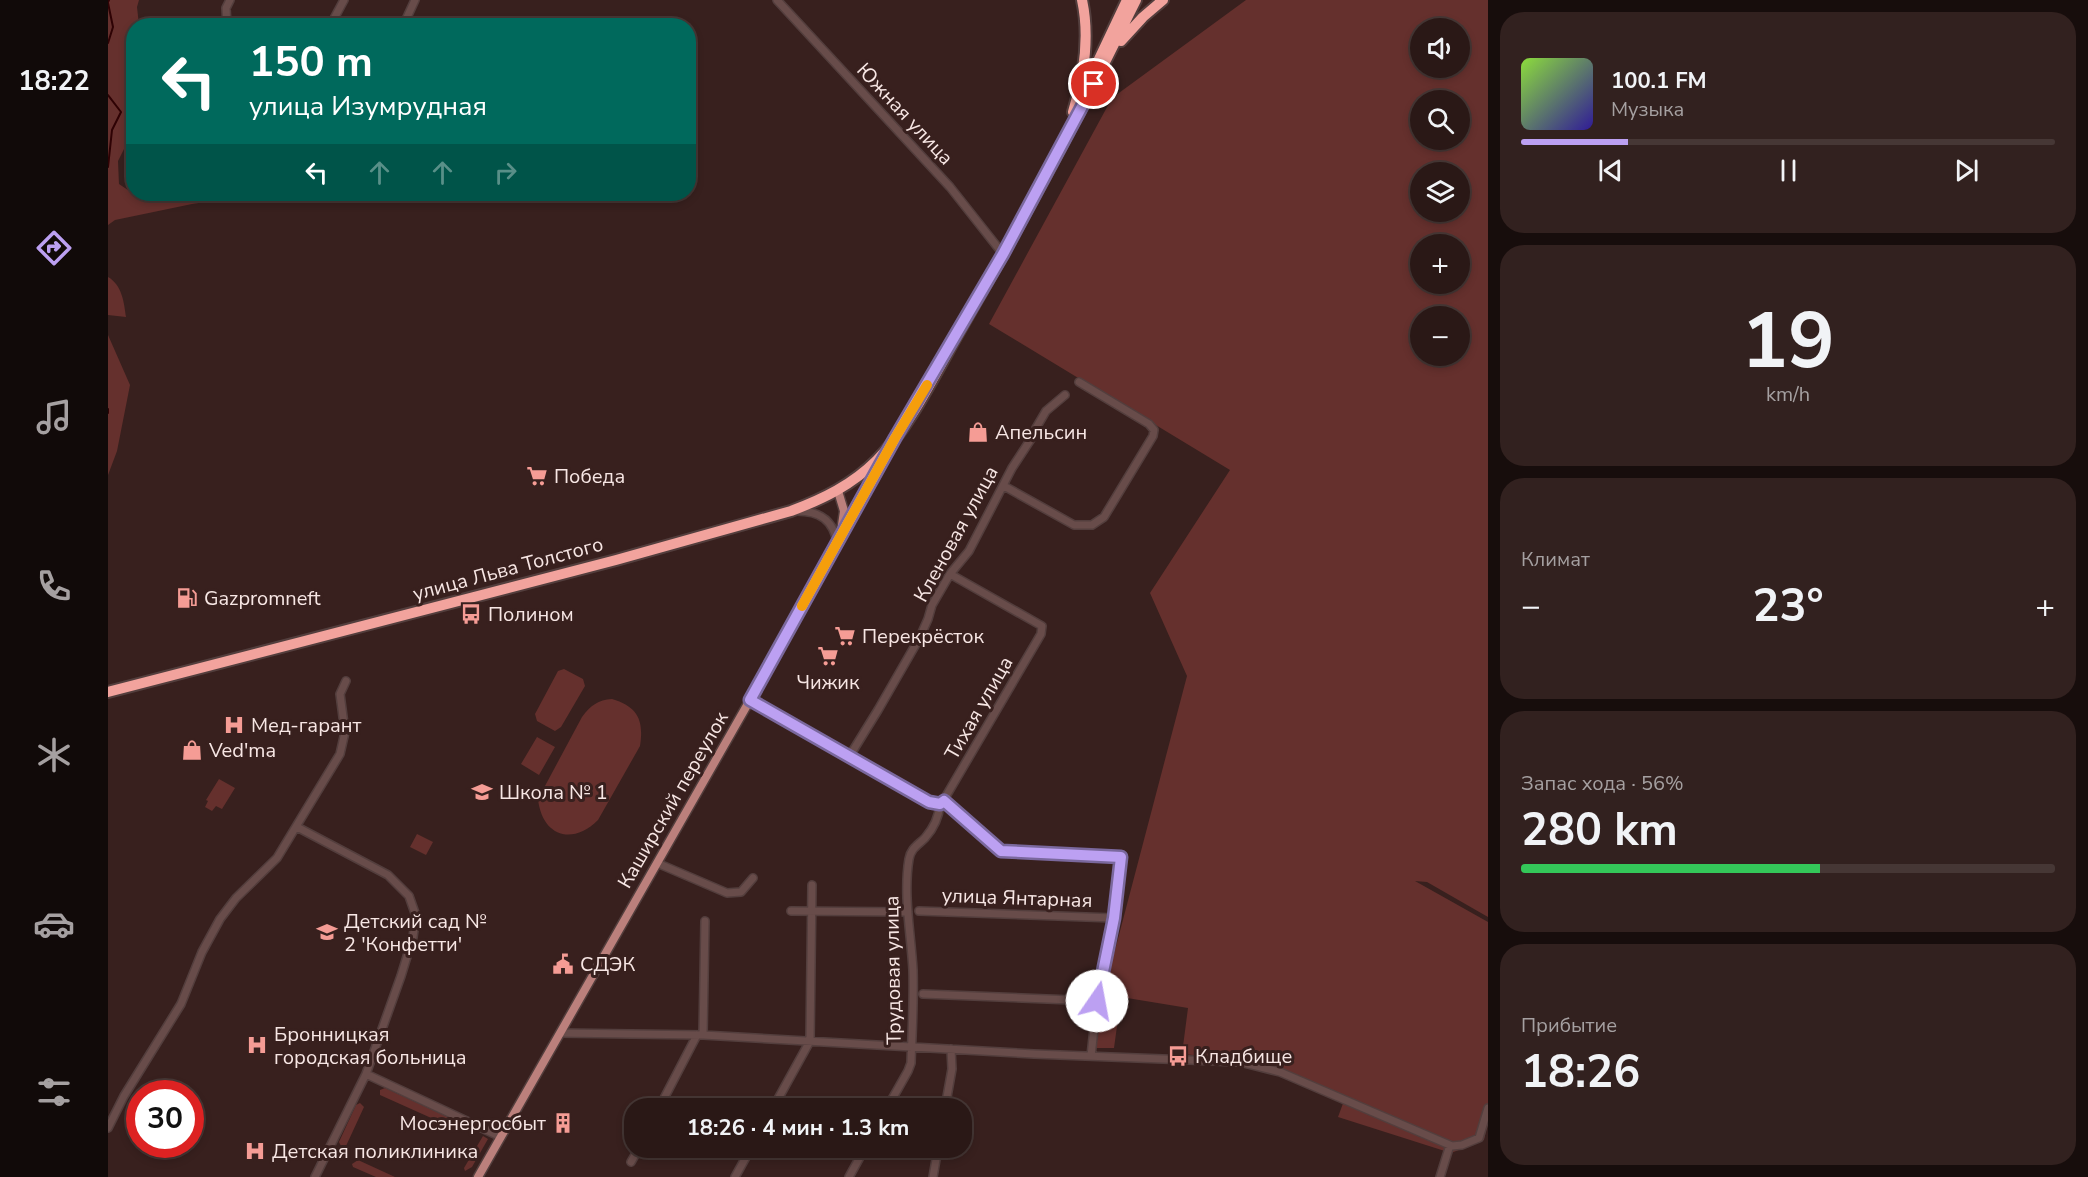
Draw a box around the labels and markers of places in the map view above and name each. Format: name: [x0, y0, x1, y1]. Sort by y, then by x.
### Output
pin: [1068, 58, 1119, 109]
place label: Апельсин: [995, 419, 1087, 446]
shop icon: Апельсин: [966, 420, 990, 444]
place label: Победа: [554, 463, 625, 490]
supermarket icon: Победа: [525, 464, 549, 488]
place label: Gazpromneft: [204, 585, 321, 612]
fuel station icon: Gazpromneft: [175, 586, 199, 610]
place label: Полином: [488, 601, 574, 628]
bus stop icon: Полином: [459, 602, 483, 626]
place label: Перекрёсток: [862, 623, 985, 650]
supermarket icon: Перекрёсток: [833, 624, 857, 648]
supermarket icon: Чижик: [816, 644, 840, 668]
place label: Чижик: [796, 669, 860, 696]
place label: Мед-гарант: [251, 712, 362, 739]
hospital icon: Мед-гарант: [222, 713, 246, 737]
place label: Ved'ma: [208, 737, 276, 764]
shop icon: Ved'ma: [180, 738, 204, 762]
place label: Школа № 1: [499, 779, 608, 806]
school or university icon: Школа № 1: [470, 780, 494, 804]
place label: Детский сад № 2 'Конфетти': [344, 908, 487, 958]
school or university icon: Детский сад № 2 'Конфетти': [315, 920, 339, 944]
place label: СДЭК: [580, 951, 635, 978]
public building icon: СДЭК: [551, 952, 575, 976]
place label: Бронницкая городская больница: [274, 1021, 467, 1071]
hospital icon: Бронницкая городская больница: [245, 1033, 269, 1057]
place label: Кладбище: [1195, 1043, 1292, 1070]
bus stop icon: Кладбище: [1166, 1044, 1190, 1068]
place label: Мосэнергосбыт: [400, 1110, 546, 1137]
building icon: Мосэнергосбыт: [551, 1111, 575, 1135]
place label: Детская поликлиника: [272, 1138, 478, 1165]
hospital icon: Детская поликлиника: [243, 1139, 267, 1163]

